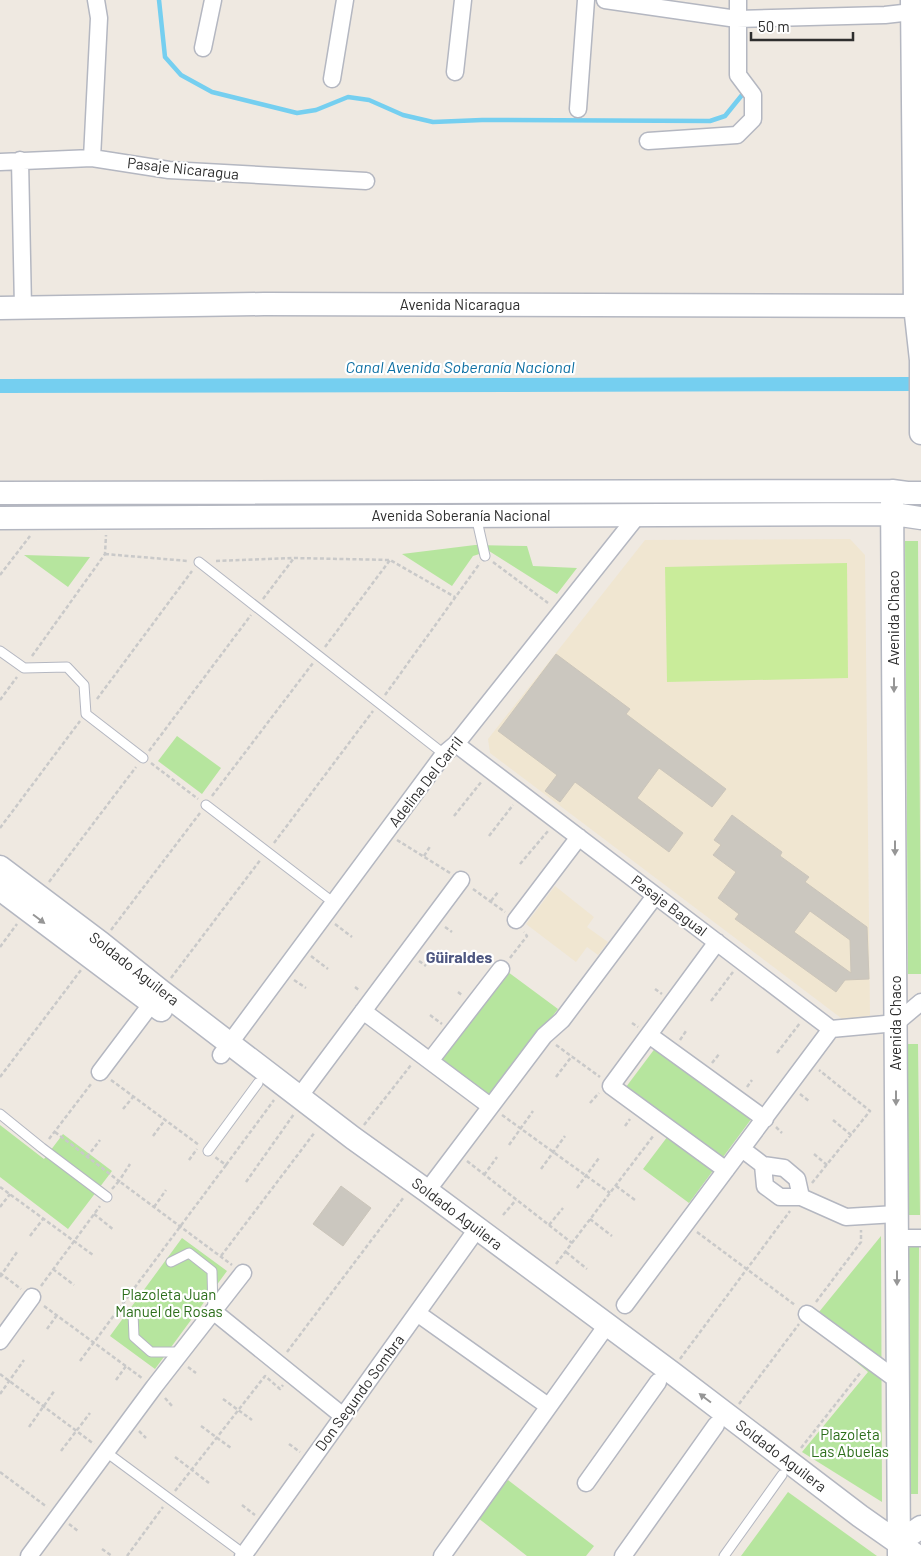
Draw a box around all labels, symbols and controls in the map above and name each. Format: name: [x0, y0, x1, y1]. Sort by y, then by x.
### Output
scale bar: [751, 10, 854, 42]
text: 50 m: [758, 17, 790, 35]
street label: Pasaje Nicaragua: [126, 153, 240, 183]
street label: Avenida Nicaragua: [400, 295, 520, 313]
water label: Canal Avenida Soberanía Nacional: [345, 357, 575, 376]
street label: Avenida Soberanía Nacional: [371, 506, 551, 524]
street label: Avenida Chaco: [884, 570, 902, 666]
one-way arrow: [890, 678, 898, 694]
street label: Adelina Del Carril: [384, 733, 466, 830]
one-way arrow: [891, 840, 899, 856]
street label: Pasaje Bagual: [628, 871, 711, 940]
one-way arrow: [32, 913, 45, 924]
street label: Soldado Aguilera: [86, 928, 183, 1009]
district label: Güiraldes: [426, 947, 492, 966]
street label: Avenida Chaco: [886, 975, 904, 1071]
one-way arrow: [892, 1090, 900, 1106]
street label: Soldado Aguilera: [409, 1173, 506, 1253]
one-way arrow: [893, 1270, 901, 1286]
park label: Plazoleta Juan Manuel de Rosas: [115, 1285, 223, 1320]
street label: Don Segundo Sombra: [311, 1331, 407, 1454]
one-way arrow: [699, 1393, 712, 1404]
street label: Soldado Aguilera: [733, 1415, 830, 1495]
park label: Plazoleta Las Abuelas: [811, 1425, 889, 1460]

